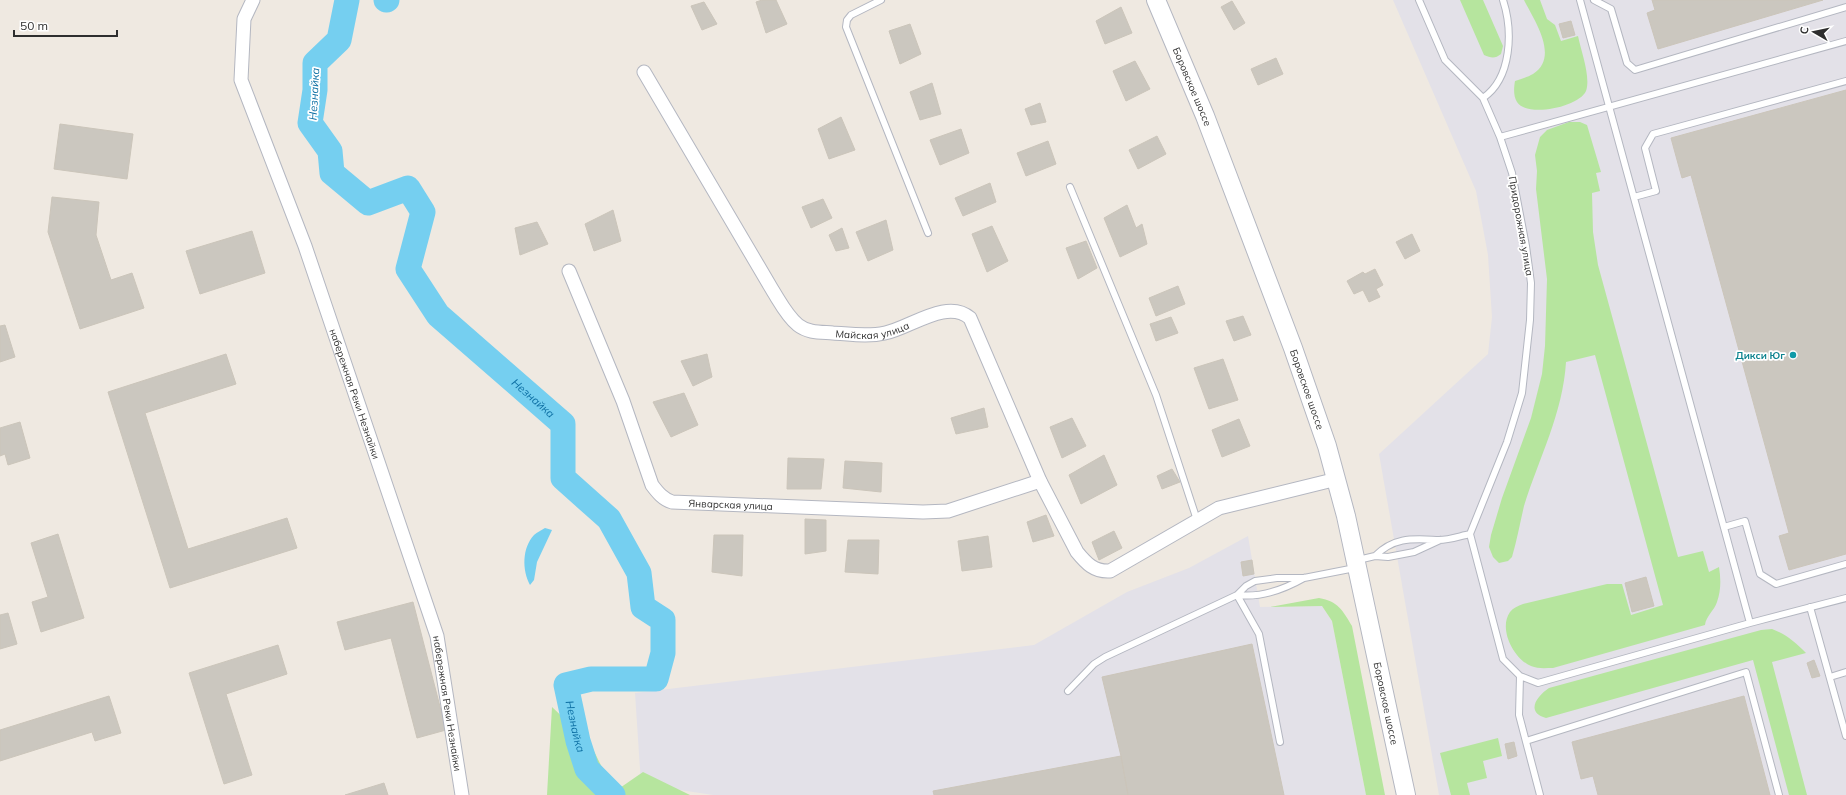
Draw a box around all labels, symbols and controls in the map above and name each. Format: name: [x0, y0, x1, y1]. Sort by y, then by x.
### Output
scale bar: [14, 12, 117, 38]
north arrow: [1794, 12, 1834, 52]
text: 50 m: [20, 18, 48, 33]
text: С: [1797, 25, 1812, 35]
street label: Боровское шоссе: [1170, 45, 1215, 128]
water label: Незнайка: [306, 67, 322, 121]
street label: Придорожная улица: [1506, 175, 1536, 277]
street label: Майская улица: [835, 319, 911, 342]
street label: набережная Реки Незнайки: [327, 327, 383, 461]
street label: Боровское шоссе: [1287, 348, 1327, 432]
place label: Дикси Юг: [1735, 349, 1785, 362]
marker: Дикси Юг: [1788, 350, 1798, 360]
water label: Незнайка: [509, 375, 558, 421]
street label: Январская улица: [688, 496, 773, 513]
street label: набережная Реки Незнайки: [431, 635, 465, 772]
street label: Боровское шоссе: [1371, 661, 1402, 746]
water label: Незнайка: [563, 699, 588, 754]

